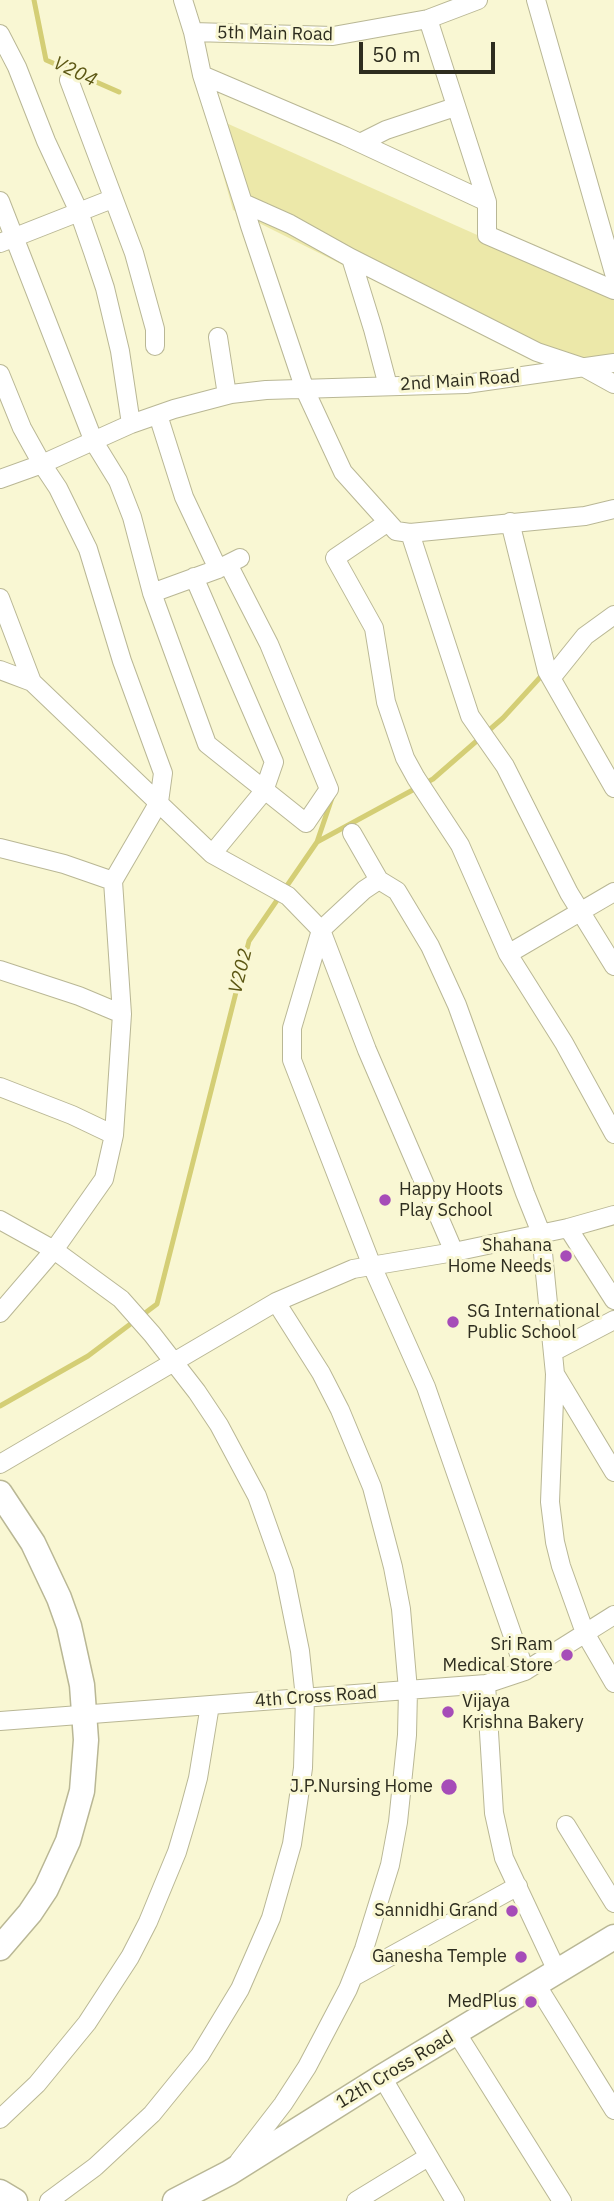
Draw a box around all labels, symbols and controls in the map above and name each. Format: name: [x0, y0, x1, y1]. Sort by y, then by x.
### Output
street label: 5th Main Road: [217, 22, 333, 46]
scale bar: [362, 28, 498, 72]
text: 50 m: [372, 40, 421, 68]
water label: V204: [50, 52, 100, 92]
street label: 2nd Main Road: [399, 366, 521, 396]
water label: V202: [224, 946, 258, 996]
place label: Happy Hoots Play School: [399, 1179, 503, 1222]
marker: Happy Hoots Play School: [377, 1192, 393, 1208]
place label: Shahana Home Needs: [448, 1235, 552, 1278]
marker: Shahana Home Needs: [558, 1248, 574, 1264]
place label: SG International Public School: [467, 1301, 600, 1344]
marker: SG International Public School: [445, 1314, 461, 1330]
place label: Sri Ram Medical Store: [443, 1634, 553, 1676]
marker: Sri Ram Medical Store: [559, 1647, 575, 1663]
street label: 4th Cross Road: [254, 1682, 378, 1712]
place label: Vijaya Krishna Bakery: [462, 1691, 584, 1734]
marker: Vijaya Krishna Bakery: [440, 1704, 456, 1720]
place label: J.P.Nursing Home: [290, 1776, 433, 1798]
marker: J.P.Nursing Home: [439, 1777, 459, 1797]
place label: Sannidhi Grand: [374, 1900, 498, 1922]
marker: Sannidhi Grand: [504, 1903, 520, 1919]
place label: Ganesha Temple: [372, 1946, 507, 1968]
marker: Ganesha Temple: [513, 1949, 529, 1965]
place label: MedPlus: [447, 1991, 517, 2013]
marker: MedPlus: [523, 1994, 539, 2010]
street label: 12th Cross Road: [332, 2026, 458, 2114]

